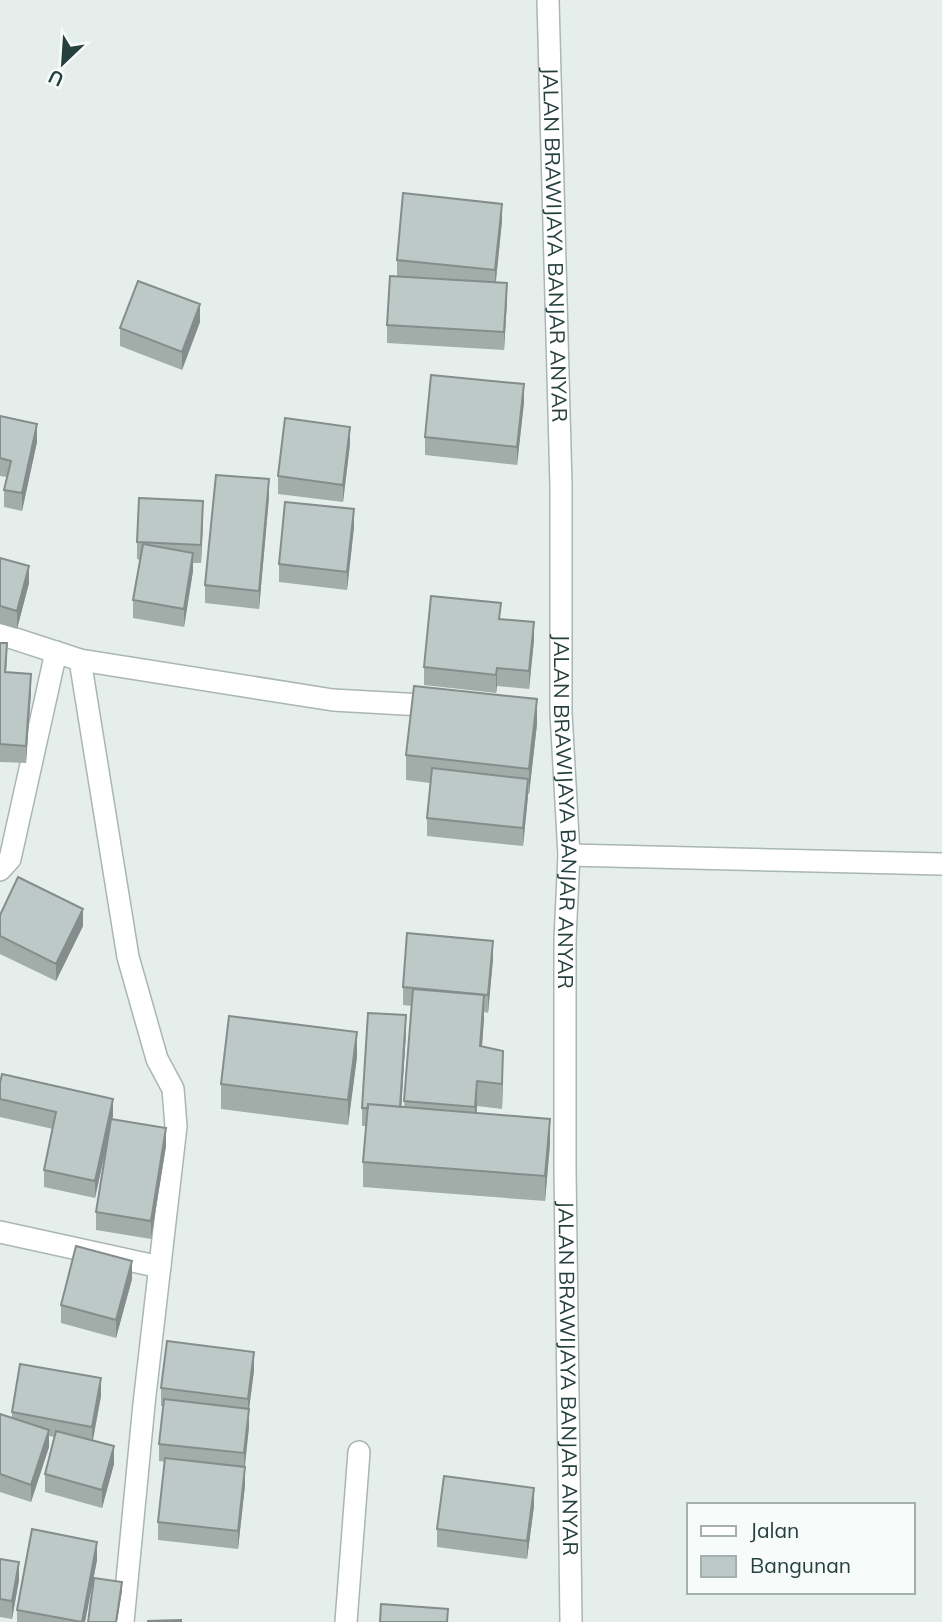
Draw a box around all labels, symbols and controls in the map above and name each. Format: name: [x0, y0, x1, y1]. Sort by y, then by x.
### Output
north arrow: [28, 28, 98, 98]
text: U: [44, 65, 67, 92]
street label: JALAN BRAWIJAYA BANJAR ANYAR: [538, 67, 573, 423]
street label: JALAN BRAWIJAYA BANJAR ANYAR: [549, 634, 583, 989]
street label: JALAN BRAWIJAYA BANJAR ANYAR: [553, 1201, 584, 1556]
legend: [687, 1503, 914, 1594]
text: Jalan: [750, 1517, 799, 1543]
text: Bangunan: [750, 1552, 851, 1578]

